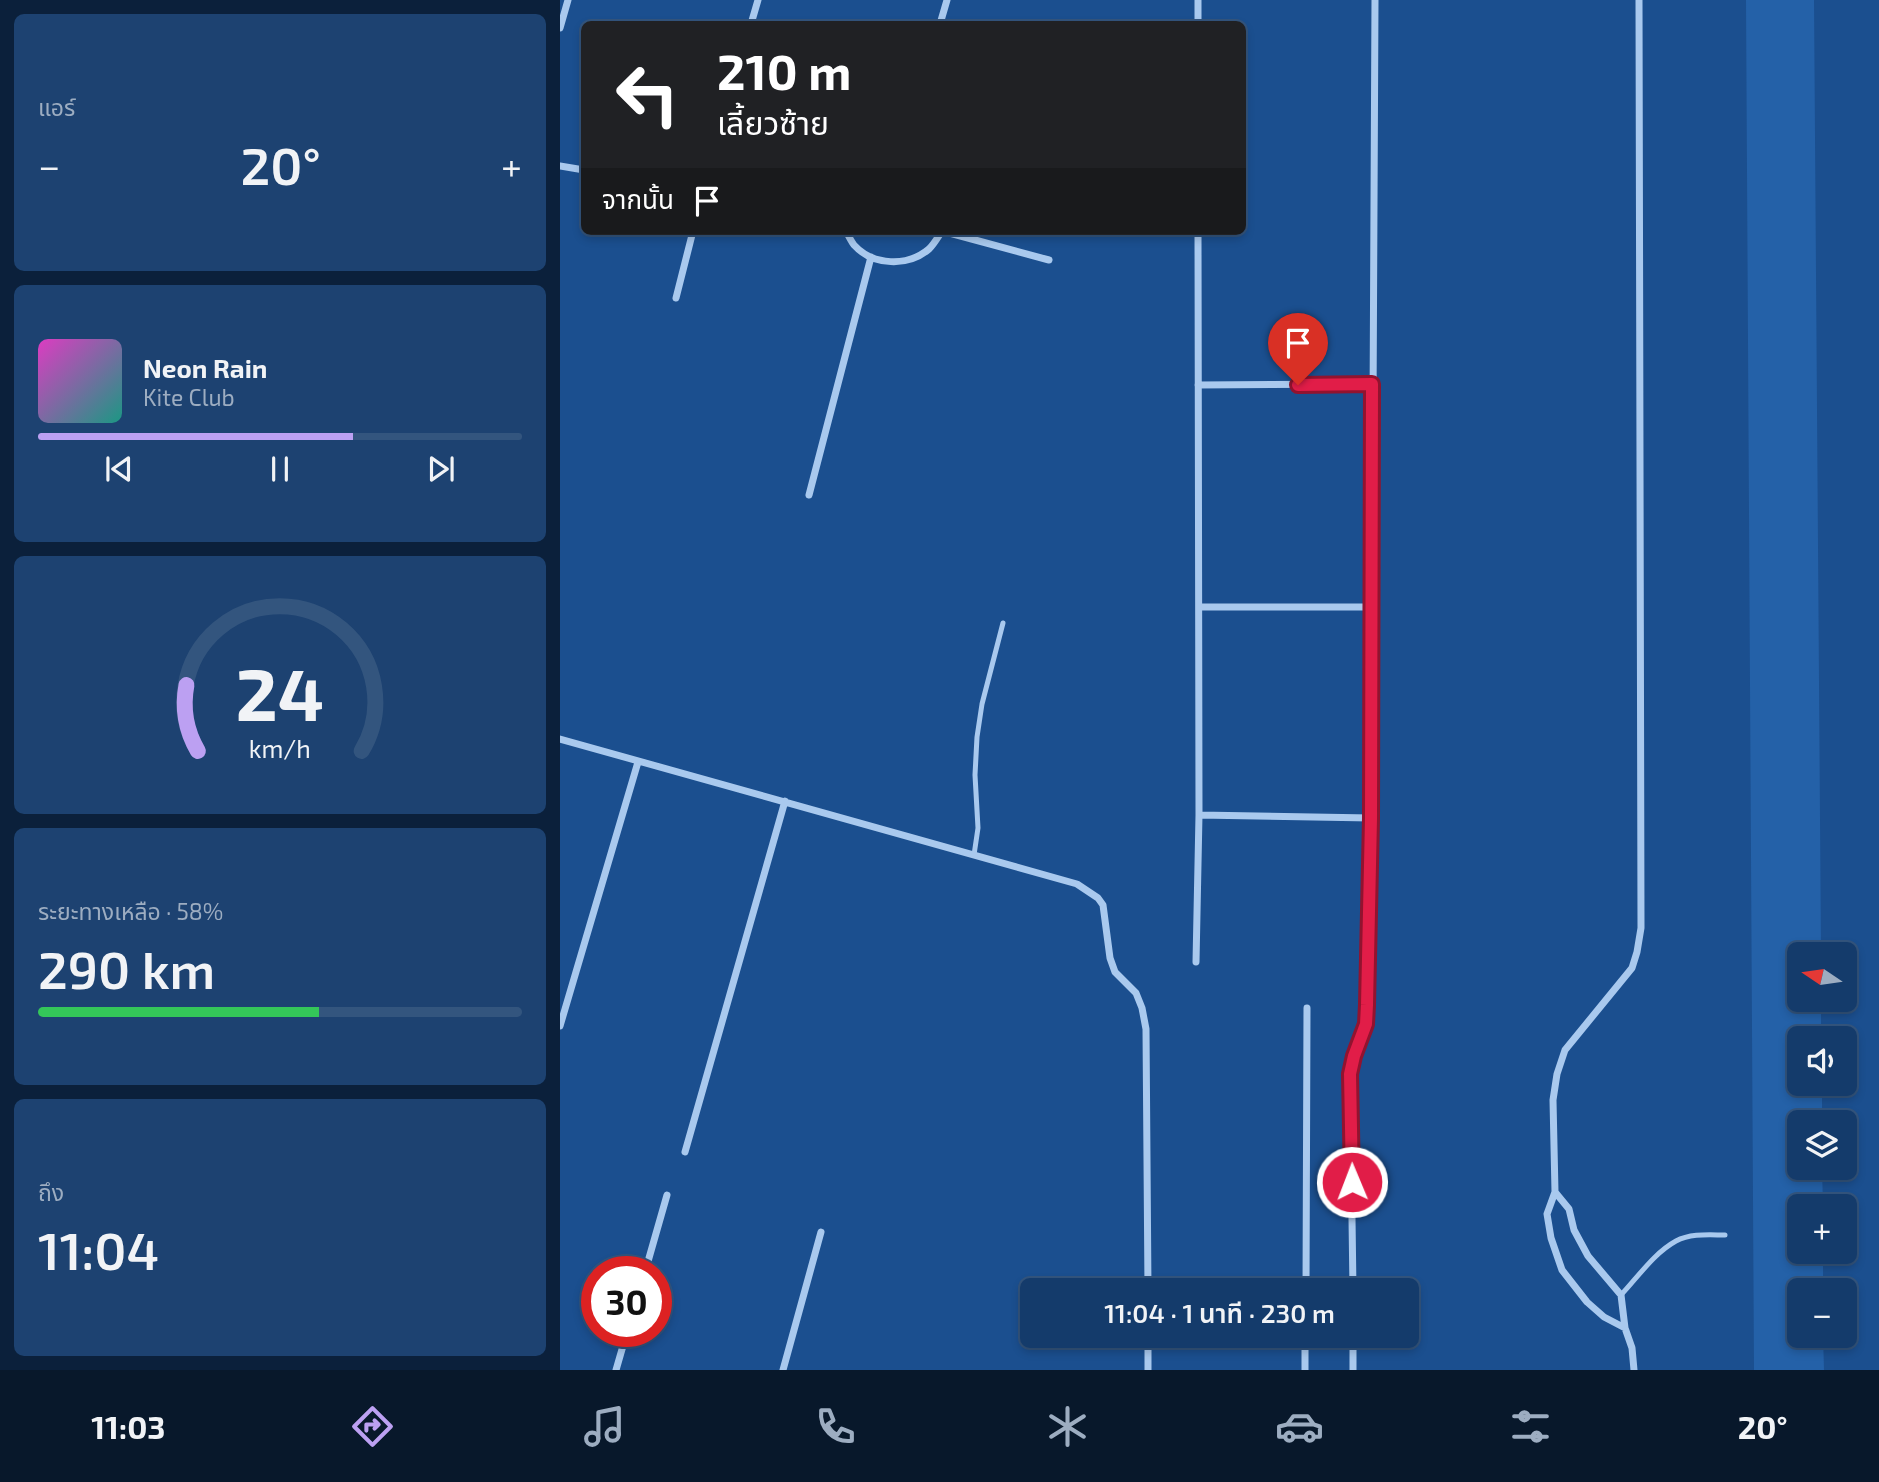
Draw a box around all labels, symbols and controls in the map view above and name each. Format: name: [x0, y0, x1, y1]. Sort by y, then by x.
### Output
text: 210 m: [717, 41, 851, 100]
icon: left: [602, 49, 693, 140]
text: แอร์: [38, 93, 75, 121]
text: เลี้ยวซ้าย: [717, 103, 829, 141]
text: 20°: [240, 133, 321, 195]
text: −: [38, 142, 60, 188]
text: +: [501, 142, 522, 188]
icon: arrive: [688, 182, 726, 220]
text: จากนั้น: [602, 183, 674, 214]
pin: [1268, 313, 1328, 385]
icon: arrive: [1279, 324, 1317, 362]
text: Neon Rain: [143, 352, 267, 383]
text: Kite Club: [143, 383, 235, 411]
icon: previous: [100, 450, 138, 488]
icon: pause: [261, 450, 299, 488]
icon: next: [422, 450, 460, 488]
text: 24: [236, 648, 324, 736]
text: km/h: [249, 733, 311, 763]
text: ระยะทางเหลือ · 58%: [38, 897, 223, 925]
text: 290 km: [38, 937, 215, 999]
north arrow: [1787, 942, 1857, 1012]
map controls: [1787, 942, 1857, 1348]
button: sound: [1787, 1026, 1857, 1096]
button: layers: [1787, 1110, 1857, 1180]
position arrow: [1315, 1145, 1389, 1219]
text: ถึง: [38, 1178, 64, 1206]
button: +: [1787, 1194, 1857, 1264]
text: 11:04: [38, 1218, 159, 1280]
speed limit sign: 30: [581, 1256, 672, 1347]
button: −: [1787, 1278, 1857, 1348]
text: 11:04 · 1 นาที · 230 m: [1104, 1297, 1335, 1328]
icon: directions: [348, 1402, 397, 1451]
icon: music: [580, 1402, 629, 1451]
icon: phone: [811, 1402, 860, 1451]
icon: climate: [1043, 1402, 1092, 1451]
icon: car: [1275, 1402, 1324, 1451]
icon: filters: [1506, 1402, 1555, 1451]
text: 11:03: [91, 1407, 166, 1445]
text: 20°: [1738, 1407, 1788, 1445]

